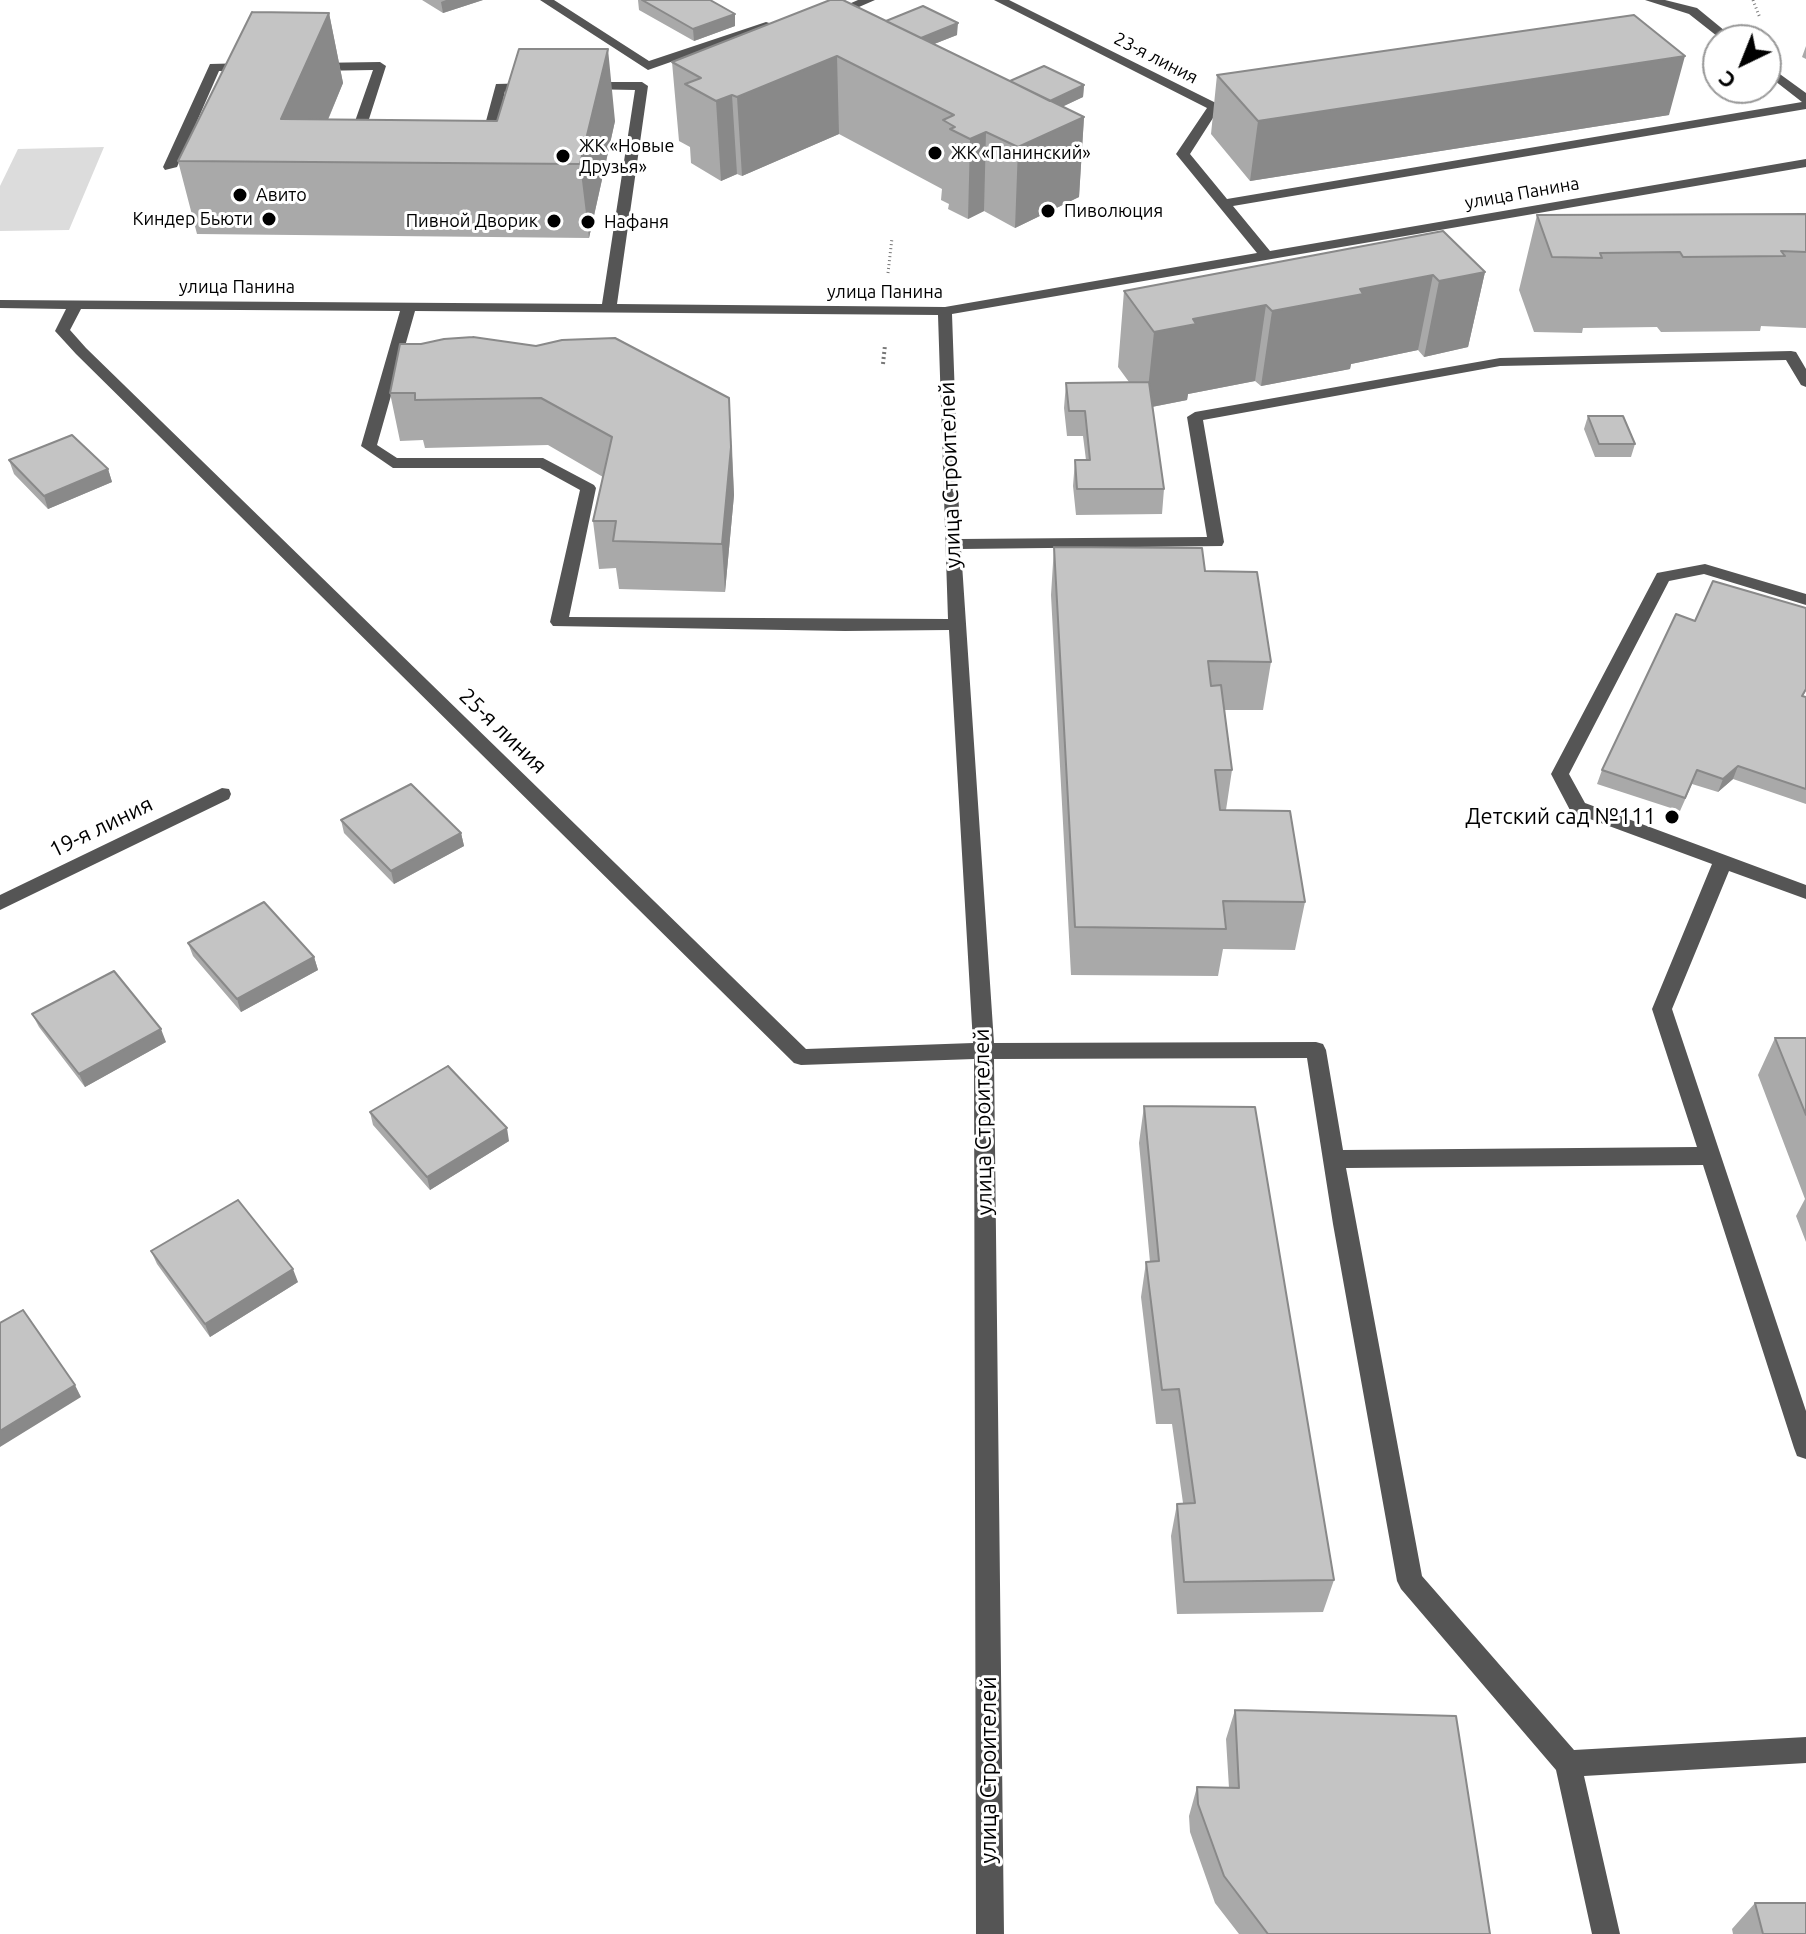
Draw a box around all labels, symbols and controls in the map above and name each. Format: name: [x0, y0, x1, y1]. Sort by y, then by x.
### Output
north arrow: [1702, 24, 1782, 104]
street label: 23-я линия: [1110, 28, 1202, 88]
text: С: [1713, 67, 1740, 94]
place label: ЖК «Новые Друзья»: [579, 135, 674, 178]
place label: ЖК «Панинский»: [951, 142, 1091, 164]
marker: ЖК «Панинский»: [926, 144, 944, 162]
marker: ЖК «Новые Друзья»: [554, 147, 572, 165]
street label: улица Панина: [1463, 172, 1581, 214]
place label: Авито: [256, 184, 307, 206]
marker: Авито: [231, 186, 249, 204]
place label: Пиволюция: [1064, 200, 1163, 222]
marker: Пиволюция: [1039, 202, 1057, 220]
place label: Киндер Бьюти: [132, 208, 253, 230]
marker: Киндер Бьюти: [260, 210, 278, 228]
place label: Пивной Дворик: [406, 210, 538, 232]
place label: Нафаня: [604, 211, 669, 233]
marker: Пивной Дворик: [545, 212, 563, 230]
marker: Нафаня: [579, 213, 597, 231]
street label: улица Панина: [179, 276, 295, 298]
street label: улица Панина: [827, 281, 943, 303]
street label: улица Строителей: [934, 381, 966, 569]
street label: 25-я линия: [454, 683, 552, 779]
street label: 19-я линия: [45, 791, 157, 863]
place label: Детский сад №111: [1465, 804, 1656, 830]
marker: Детский сад №111: [1663, 808, 1681, 826]
street label: улица Строителей: [968, 1028, 998, 1216]
street label: улица Строителей: [976, 1677, 1002, 1863]

